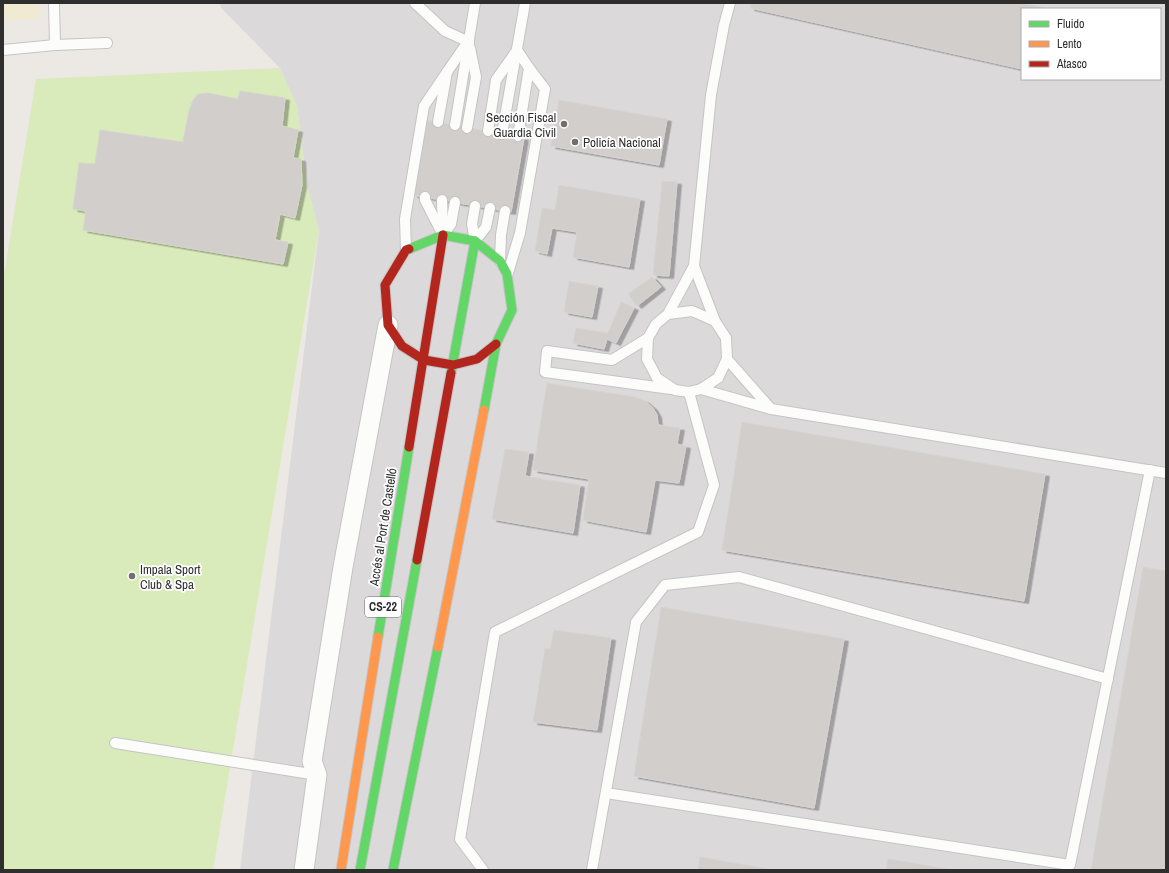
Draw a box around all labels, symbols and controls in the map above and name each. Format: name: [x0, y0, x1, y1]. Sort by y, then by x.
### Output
legend: [1021, 8, 1161, 80]
text: Fluido: [1057, 16, 1084, 32]
text: Lento: [1057, 36, 1082, 52]
text: Atasco: [1056, 56, 1087, 72]
place label: Sección Fiscal Guardia Civil: [486, 109, 556, 141]
marker: Sección Fiscal Guardia Civil: [559, 119, 569, 129]
place label: Policía Nacional: [583, 134, 661, 151]
marker: Policía Nacional: [570, 137, 580, 147]
street label: Accés al Port de Castelló: [365, 467, 401, 588]
place label: Impala Sport Club & Spa: [140, 561, 200, 593]
marker: Impala Sport Club & Spa: [127, 571, 137, 581]
road number: CS-22: [365, 597, 401, 617]

